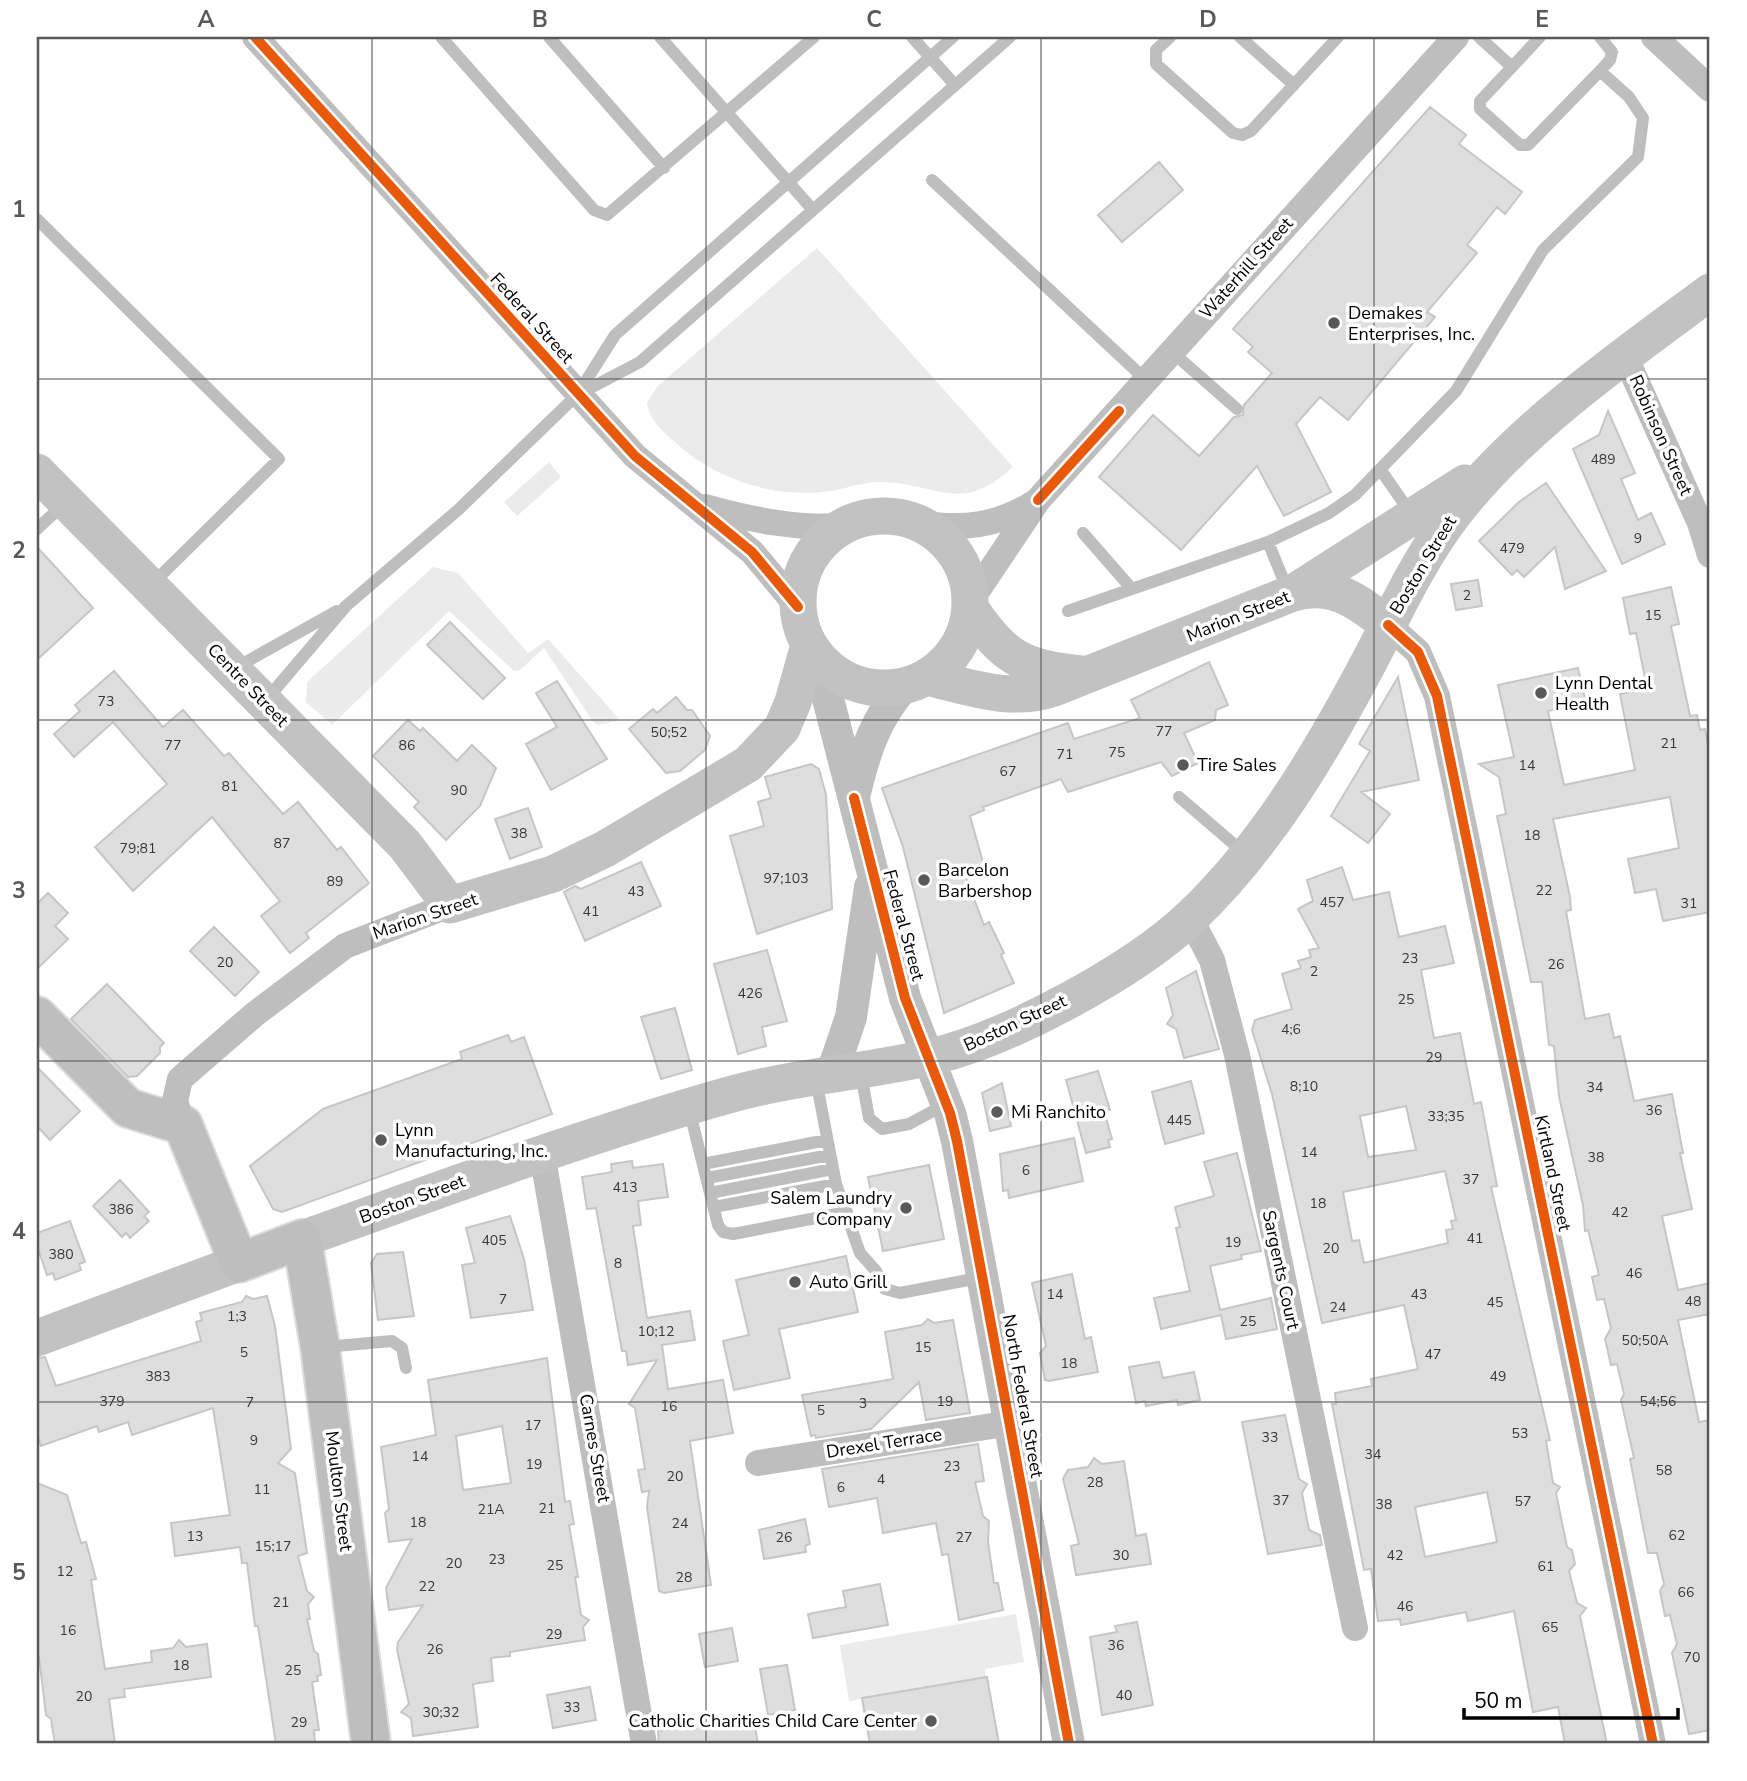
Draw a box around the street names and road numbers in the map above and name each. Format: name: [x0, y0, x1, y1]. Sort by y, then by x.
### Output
street label: Waterhill Street: [1194, 211, 1299, 324]
street label: Federal Street: [485, 268, 580, 369]
street label: Robinson Street: [1624, 371, 1699, 500]
street label: Boston Street: [1384, 511, 1462, 619]
street label: Marion Street: [1183, 584, 1294, 648]
street label: Centre Street: [202, 638, 294, 732]
street label: Federal Street: [878, 867, 931, 984]
street label: Marion Street: [369, 887, 481, 945]
street label: Boston Street: [960, 988, 1071, 1057]
street label: Kirtland Street: [1529, 1113, 1577, 1234]
street label: Boston Street: [356, 1169, 469, 1229]
street label: Sargents Court: [1257, 1208, 1306, 1333]
street label: North Federal Street: [997, 1312, 1049, 1480]
street label: Carnes Street: [574, 1392, 616, 1505]
street label: Drexel Terrace: [824, 1422, 944, 1464]
street label: Moulton Street: [320, 1430, 358, 1553]

